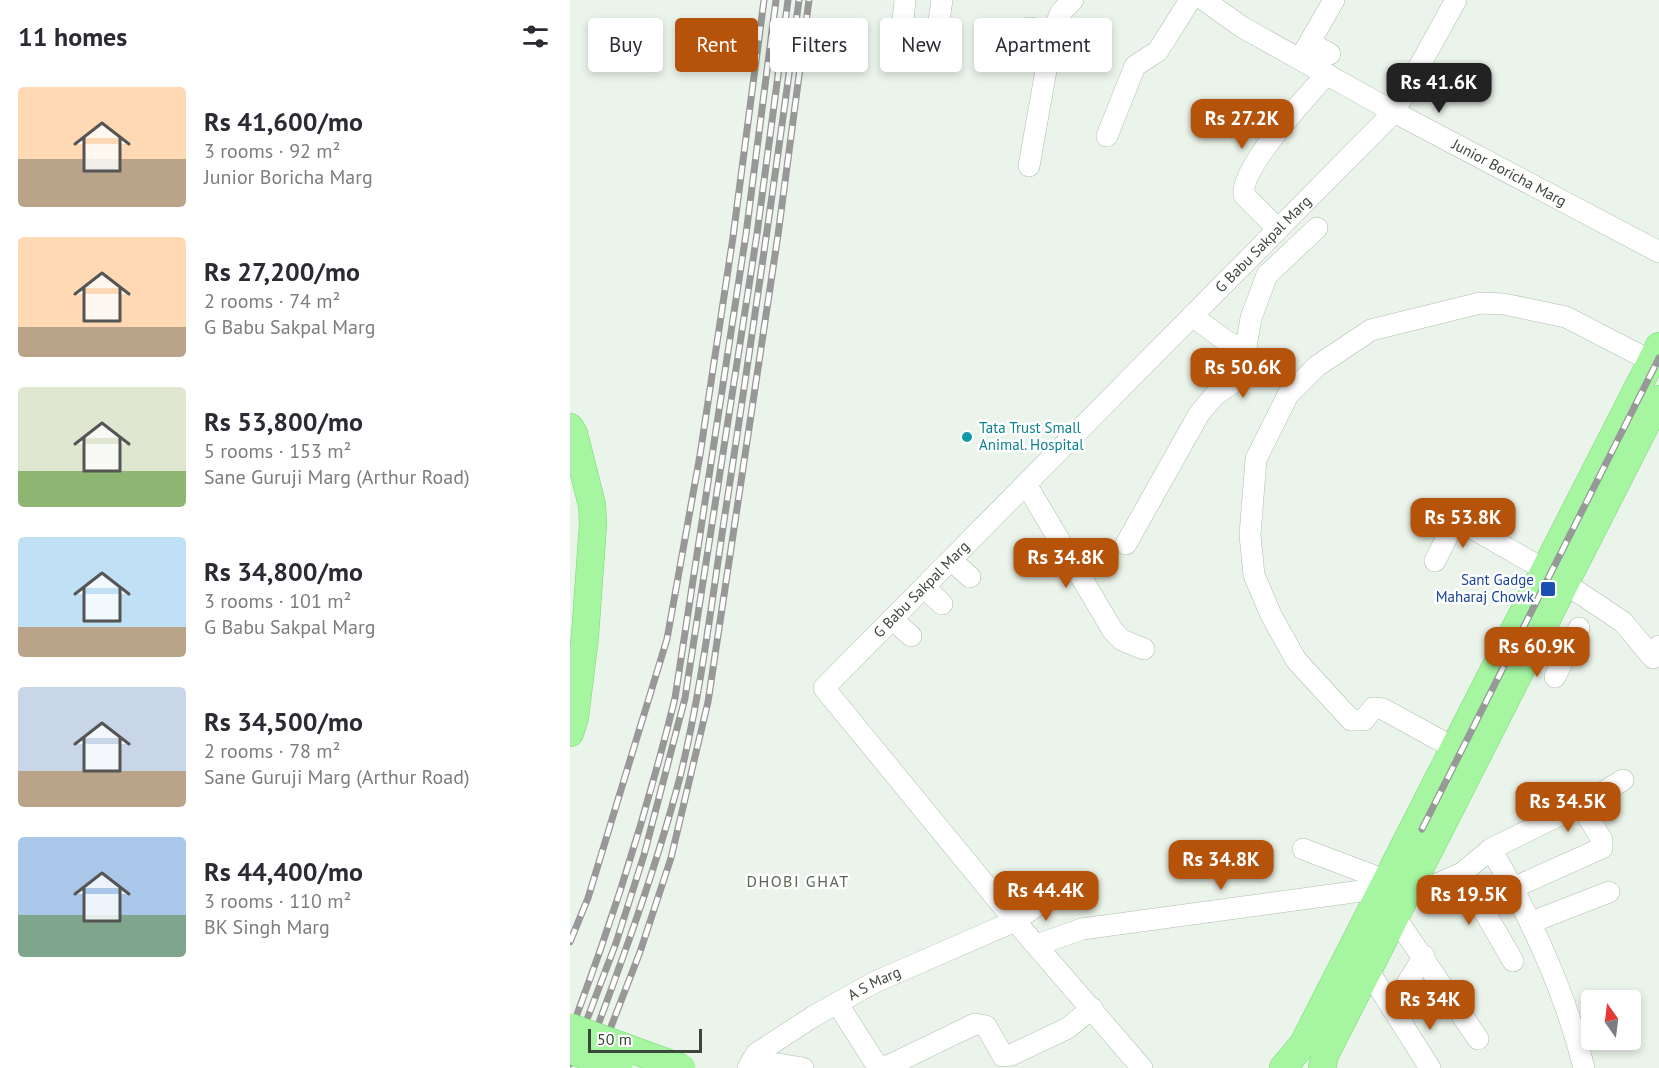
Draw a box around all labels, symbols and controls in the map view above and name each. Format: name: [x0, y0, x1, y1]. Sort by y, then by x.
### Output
chip: Buy: [588, 18, 663, 72]
chip: Rent: [675, 18, 758, 72]
chip: Filters: [770, 18, 868, 72]
chip: New: [880, 18, 962, 72]
chip: Apartment: [974, 18, 1112, 72]
text: 11 homes: [18, 20, 127, 53]
icon: filters: [519, 20, 552, 53]
pin: Rs 41.6K: [1377, 63, 1501, 114]
text: Rs 41.6K: [1401, 69, 1477, 95]
pin: Rs 27.2K: [1180, 99, 1304, 150]
text: Rs 41,600/mo: [204, 105, 363, 138]
text: Rs 27.2K: [1205, 105, 1279, 131]
icon: home: [66, 111, 138, 183]
street label: Junior Boricha Marg: [1448, 134, 1570, 210]
text: 3 rooms · 92 m²: [204, 138, 340, 164]
text: Junior Boricha Marg: [204, 164, 373, 190]
street label: G Babu Sakpal Marg: [1211, 191, 1315, 296]
text: Rs 27,200/mo: [204, 255, 360, 288]
icon: home: [66, 261, 138, 333]
text: 2 rooms · 74 m²: [204, 288, 340, 314]
text: G Babu Sakpal Marg: [204, 314, 375, 340]
pin: Rs 50.6K: [1181, 348, 1305, 399]
text: Rs 50.6K: [1205, 354, 1281, 380]
text: Rs 53,800/mo: [204, 405, 363, 438]
icon: home: [66, 411, 138, 483]
place label: Tata Trust Small Animal. Hospital: [979, 418, 1084, 454]
marker: Tata Trust Small Animal. Hospital: [960, 430, 974, 444]
text: 5 rooms · 153 m²: [204, 438, 351, 464]
text: Sane Guruji Marg (Arthur Road): [204, 464, 470, 490]
pin: Rs 53.8K: [1401, 498, 1525, 549]
text: Rs 53.8K: [1425, 504, 1501, 530]
street label: G Babu Sakpal Marg: [869, 537, 973, 642]
pin: Rs 34.8K: [1004, 538, 1128, 589]
text: Rs 34.8K: [1028, 544, 1104, 570]
text: Rs 34,800/mo: [204, 555, 363, 588]
icon: home: [66, 561, 138, 633]
place label: Sant Gadge Maharaj Chowk: [1436, 570, 1535, 606]
marker: Sant Gadge Maharaj Chowk: [1539, 580, 1557, 598]
text: 3 rooms · 101 m²: [204, 588, 351, 614]
text: G Babu Sakpal Marg: [204, 614, 375, 640]
pin: Rs 60.9K: [1475, 627, 1599, 678]
text: Rs 60.9K: [1499, 633, 1575, 659]
text: Rs 34,500/mo: [204, 705, 363, 738]
icon: home: [66, 711, 138, 783]
text: 2 rooms · 78 m²: [204, 738, 340, 764]
text: Sane Guruji Marg (Arthur Road): [204, 764, 470, 790]
pin: Rs 34.5K: [1506, 782, 1630, 833]
text: Rs 34.5K: [1530, 788, 1606, 814]
pin: Rs 34.8K: [1159, 840, 1283, 891]
text: Rs 34.8K: [1183, 846, 1259, 872]
text: Rs 44,400/mo: [204, 855, 363, 888]
icon: home: [66, 861, 138, 933]
district label: DHOBI GHAT: [746, 871, 850, 891]
pin: Rs 44.4K: [984, 871, 1108, 922]
pin: Rs 19.5K: [1407, 875, 1531, 926]
text: Rs 44.4K: [1008, 877, 1084, 903]
text: Rs 19.5K: [1431, 881, 1507, 907]
text: 3 rooms · 110 m²: [204, 888, 351, 914]
text: BK Singh Marg: [204, 914, 330, 940]
street label: A S Marg: [844, 962, 903, 1004]
pin: Rs 34K: [1381, 980, 1479, 1031]
text: Rs 34K: [1400, 986, 1460, 1012]
north arrow: [1581, 990, 1641, 1050]
map controls: [1581, 990, 1641, 1050]
scale bar: [588, 1026, 702, 1054]
text: 50 m: [597, 1029, 632, 1049]

